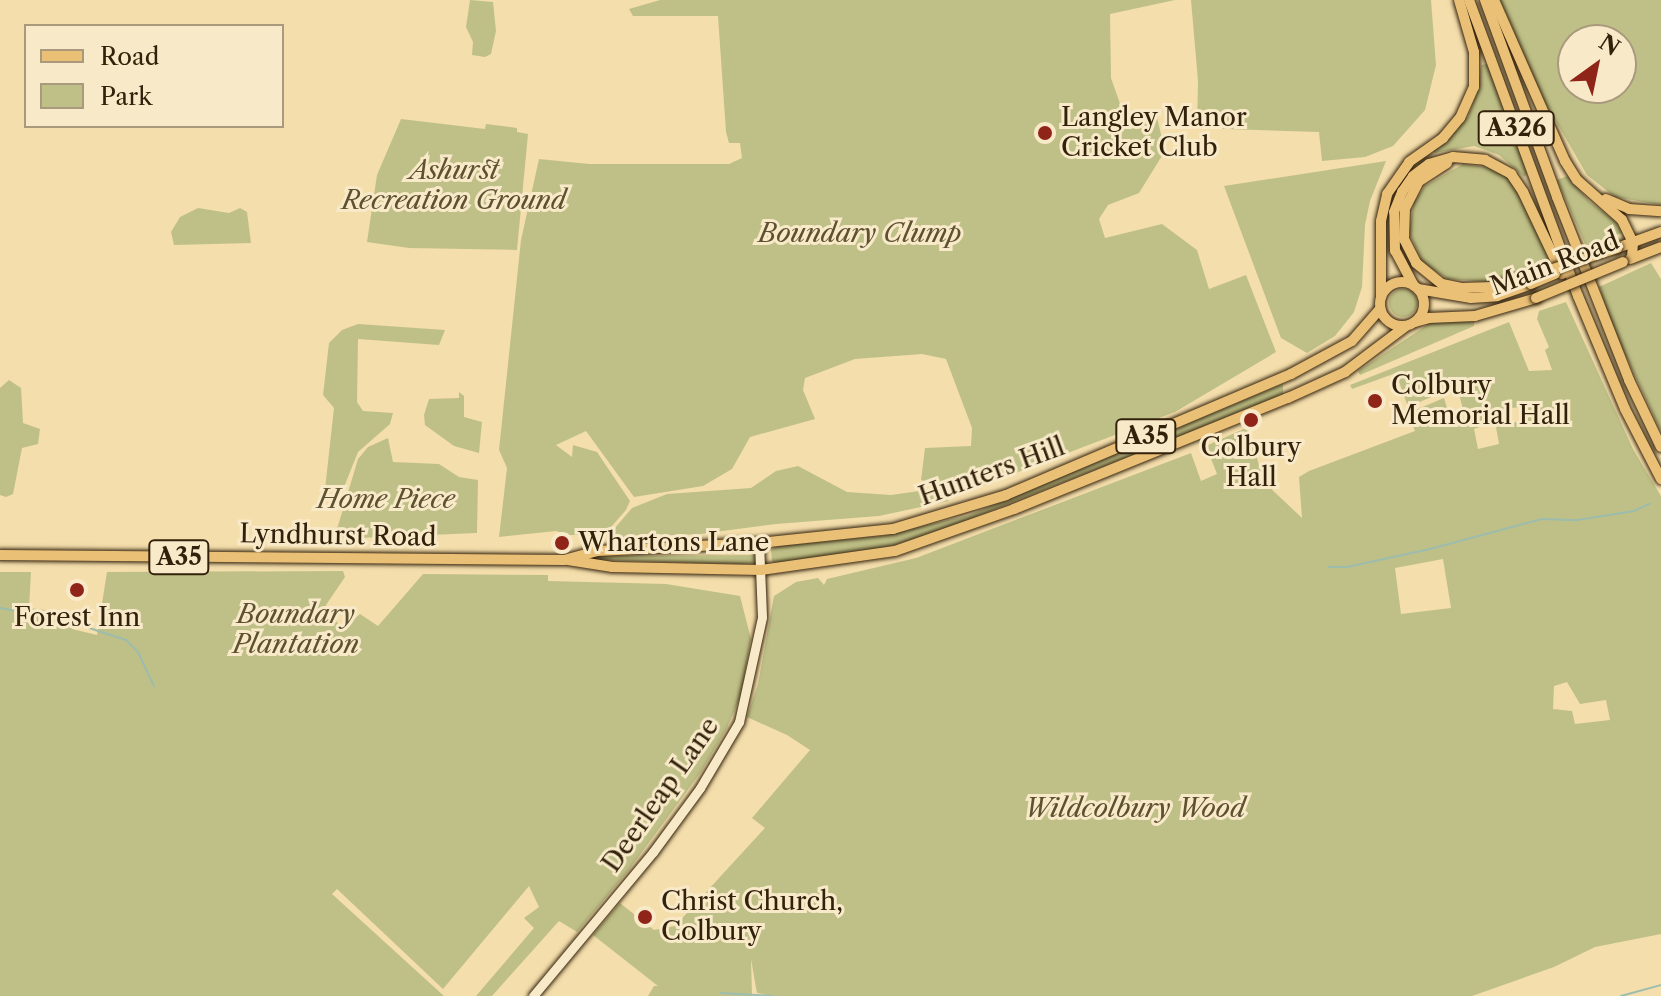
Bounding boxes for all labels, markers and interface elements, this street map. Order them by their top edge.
legend [24,24,284,128]
north arrow [1557,24,1637,104]
text: N [1594,29,1625,62]
text: Road [100,42,159,71]
text: Park [100,82,152,111]
place label: Langley Manor Cricket Club [1061,102,1248,164]
road number: A326 [1476,108,1556,148]
marker: Langley Manor Cricket Club [1036,124,1054,142]
park label: Ashurst Recreation Ground [342,155,566,216]
park label: Boundary Clump [758,218,962,250]
street label: Main Road [1486,225,1624,303]
place label: Colbury Memorial Hall [1391,370,1570,432]
marker: Colbury Memorial Hall [1366,392,1384,410]
marker: Colbury Hall [1242,411,1260,429]
road number: A35 [1114,416,1178,456]
street label: Hunters Hill [915,431,1069,513]
place label: Colbury Hall [1201,432,1301,494]
park label: Home Piece [317,484,455,516]
street label: Lyndhurst Road [239,519,437,553]
place label: Whartons Lane [578,527,769,559]
marker: Whartons Lane [553,534,571,552]
road number: A35 [147,537,211,577]
marker: Forest Inn [68,581,86,599]
park label: Boundary Plantation [233,599,359,660]
place label: Forest Inn [14,602,140,634]
street label: Deerleap Lane [596,712,726,878]
park label: Wildcolbury Wood [1025,793,1245,825]
place label: Christ Church, Colbury [661,886,843,948]
marker: Christ Church, Colbury [636,908,654,926]

